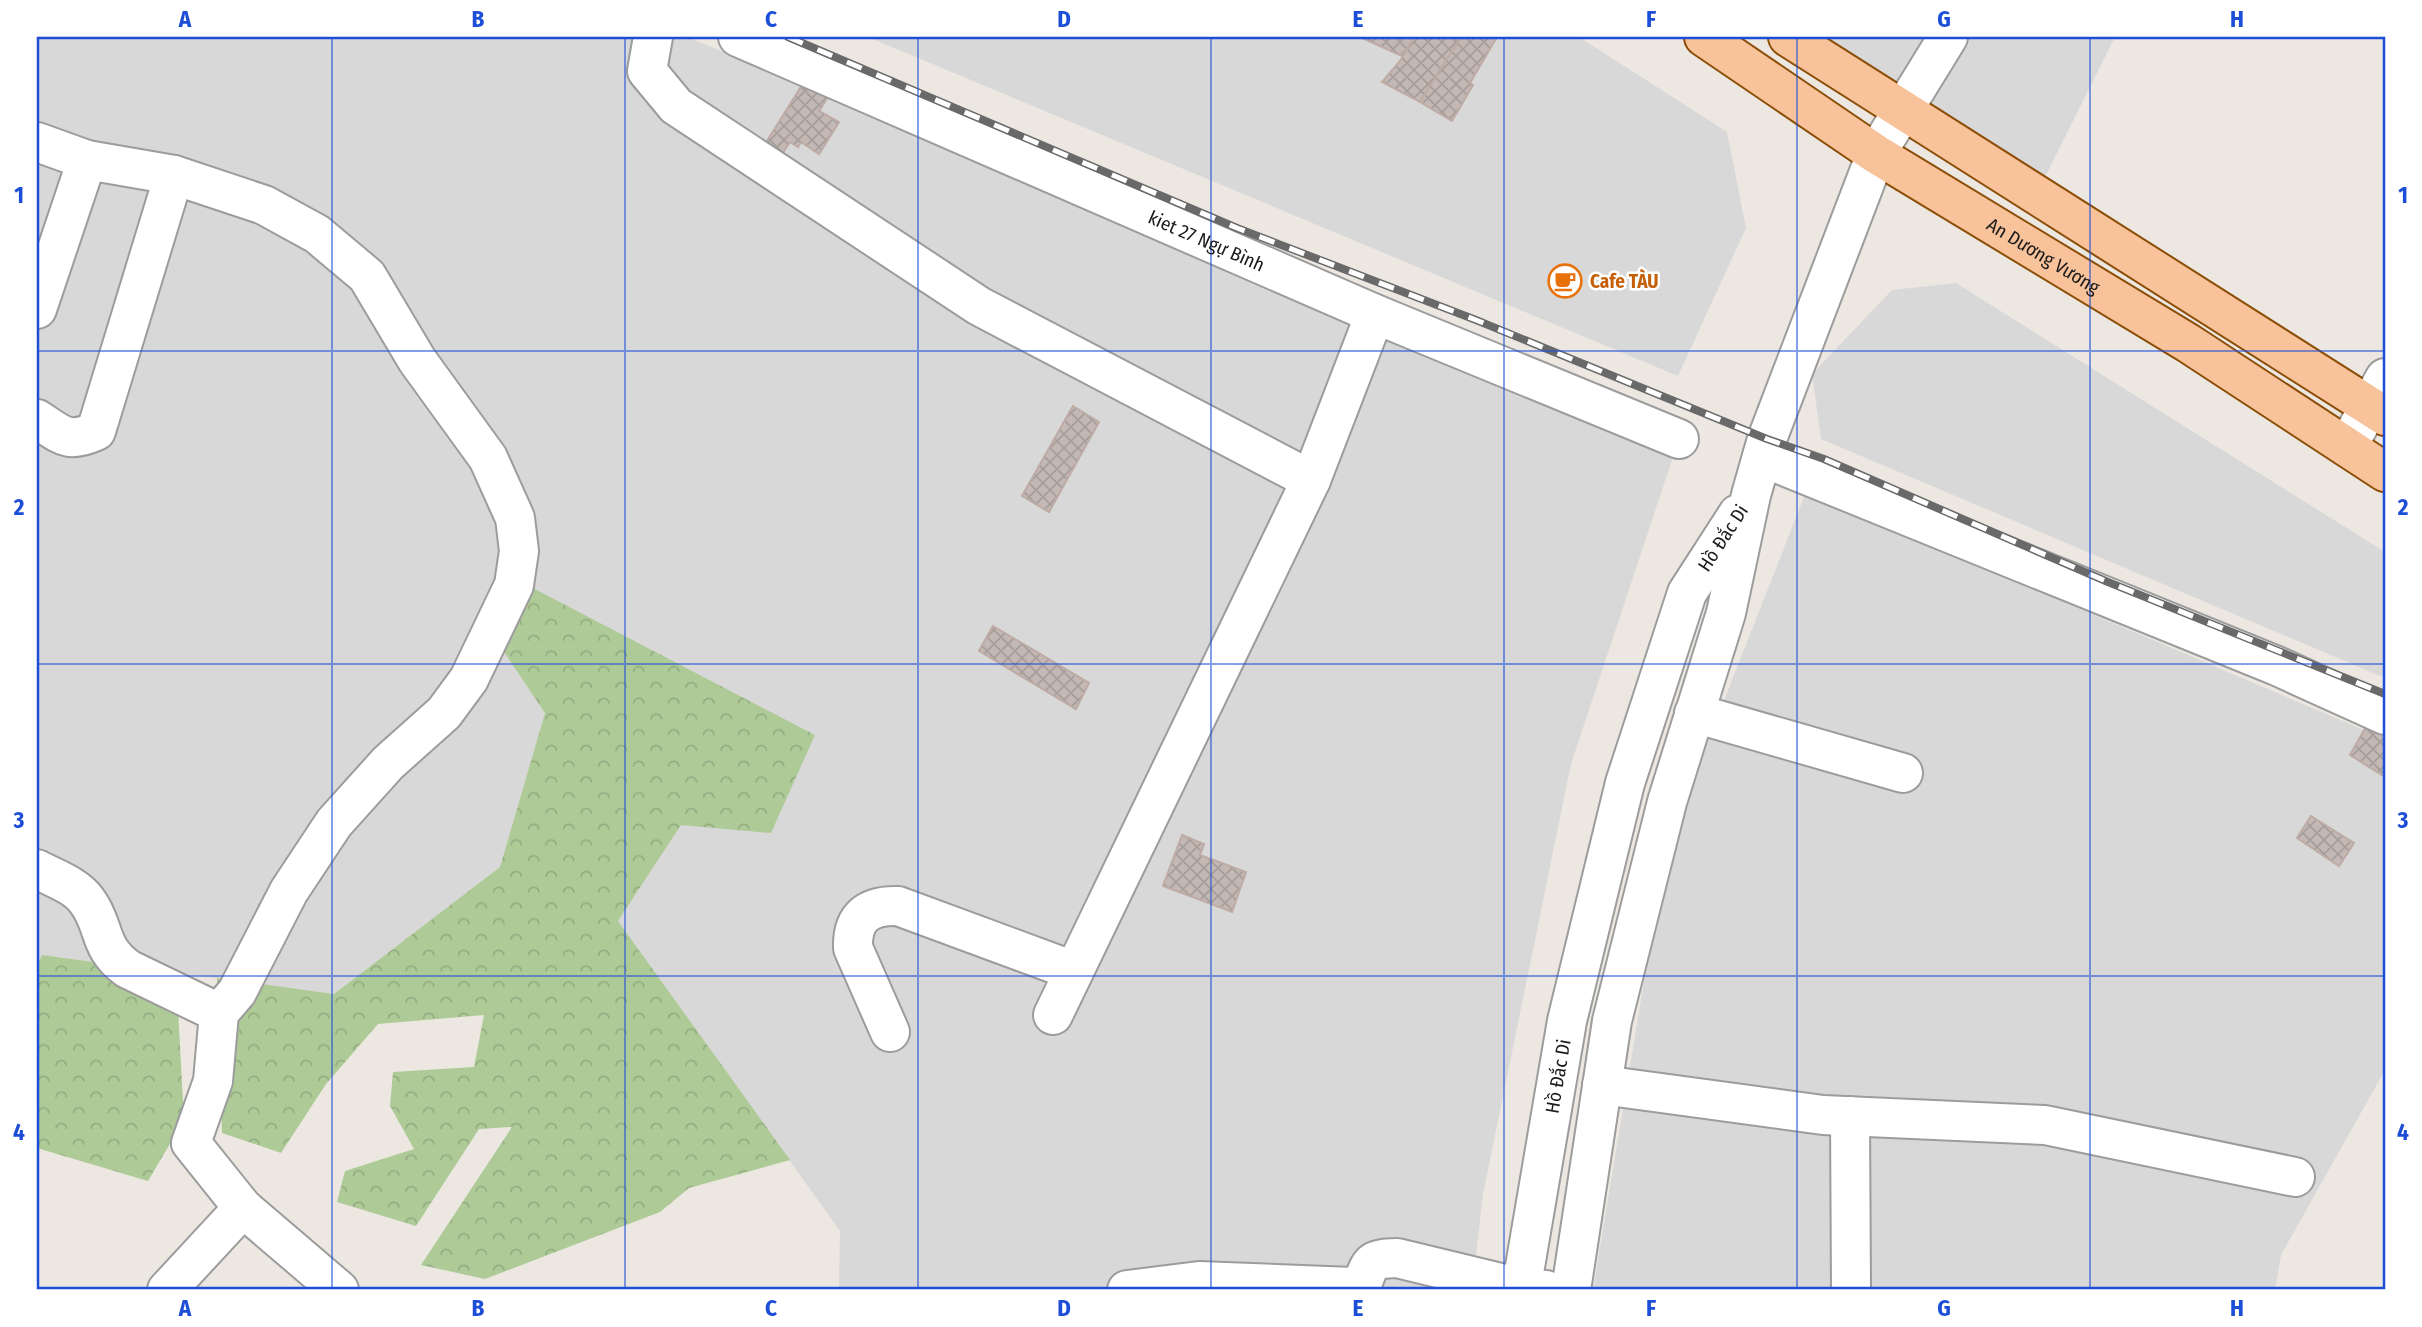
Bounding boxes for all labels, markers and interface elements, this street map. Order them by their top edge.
text: A [178,5,192,33]
text: B [472,5,485,33]
text: C [765,5,777,33]
text: D [1057,5,1071,33]
text: E [1353,5,1364,33]
text: F [1646,5,1656,33]
text: G [1937,5,1951,33]
text: H [2230,5,2244,33]
text: 1 [14,181,24,209]
text: 1 [2398,181,2408,209]
street label: kiet 27 Ngự Bình [1145,205,1268,276]
street label: An Dương Vương [1983,213,2104,299]
cafe icon: Cafe TÀU [1546,262,1584,300]
place label: Cafe TÀU [1590,268,1659,293]
text: 2 [13,493,25,521]
text: 2 [2397,493,2409,521]
street label: Hồ Đắc Di [1693,500,1753,576]
text: 3 [13,806,25,834]
text: 3 [2397,806,2409,834]
street label: Hồ Đắc Di [1540,1037,1575,1115]
text: 4 [13,1118,25,1146]
text: 4 [2397,1118,2409,1146]
text: A [178,1294,192,1322]
text: B [472,1294,485,1322]
text: C [765,1294,777,1322]
text: D [1057,1294,1071,1322]
text: E [1353,1294,1364,1322]
text: F [1646,1294,1656,1322]
text: G [1937,1294,1951,1322]
text: H [2230,1294,2244,1322]

